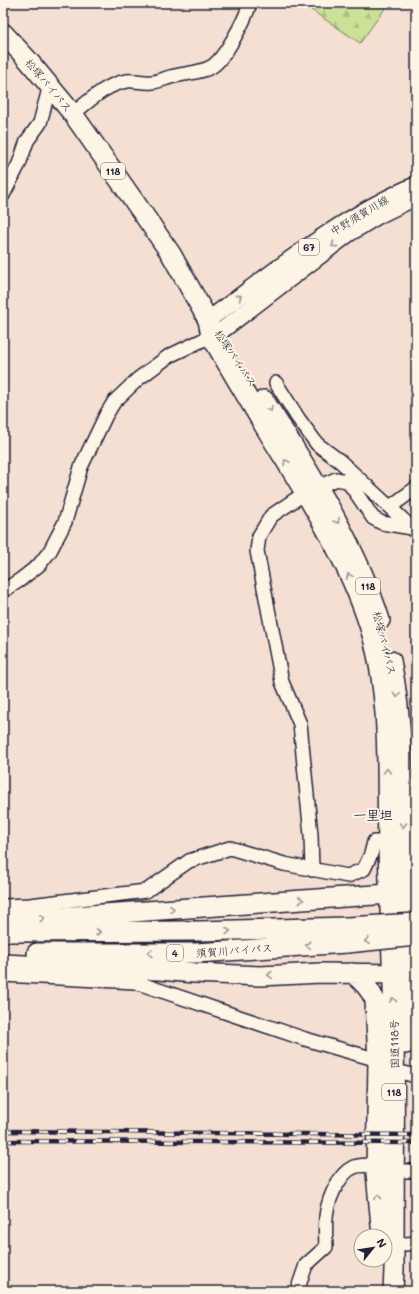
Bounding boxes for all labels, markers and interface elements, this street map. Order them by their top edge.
street label: 松塚バイパス [22,55,76,115]
road number: 118 [101,163,125,179]
street label: 中野須賀川線 [327,192,391,238]
road number: 67 [299,239,319,255]
one-way arrow [332,240,339,247]
one-way arrow [235,295,242,302]
street label: 松塚バイパス [211,327,261,389]
one-way arrow [265,405,272,412]
one-way arrow [284,459,291,466]
one-way arrow [332,517,339,524]
one-way arrow [346,573,354,581]
road number: 118 [356,578,380,594]
street label: 松塚バイパス [370,609,400,677]
one-way arrow [392,692,401,698]
one-way arrow [383,768,391,774]
district label: 一里坦 [353,806,393,823]
one-way arrow [399,822,408,828]
one-way arrow [298,895,304,904]
one-way arrow [169,904,175,913]
one-way arrow [39,914,45,923]
one-way arrow [225,926,231,935]
one-way arrow [95,928,101,936]
one-way arrow [364,936,371,945]
street label: 須賀川バイパス [195,940,273,960]
one-way arrow [305,941,311,950]
road number: 4 [167,945,183,961]
one-way arrow [147,949,153,957]
one-way arrow [267,971,273,980]
one-way arrow [388,997,397,1003]
street label: 国道118号 [386,1019,402,1069]
road number: 118 [382,1084,406,1100]
one-way arrow [374,1194,383,1200]
north arrow [353,1228,393,1268]
text: N [374,1235,391,1250]

